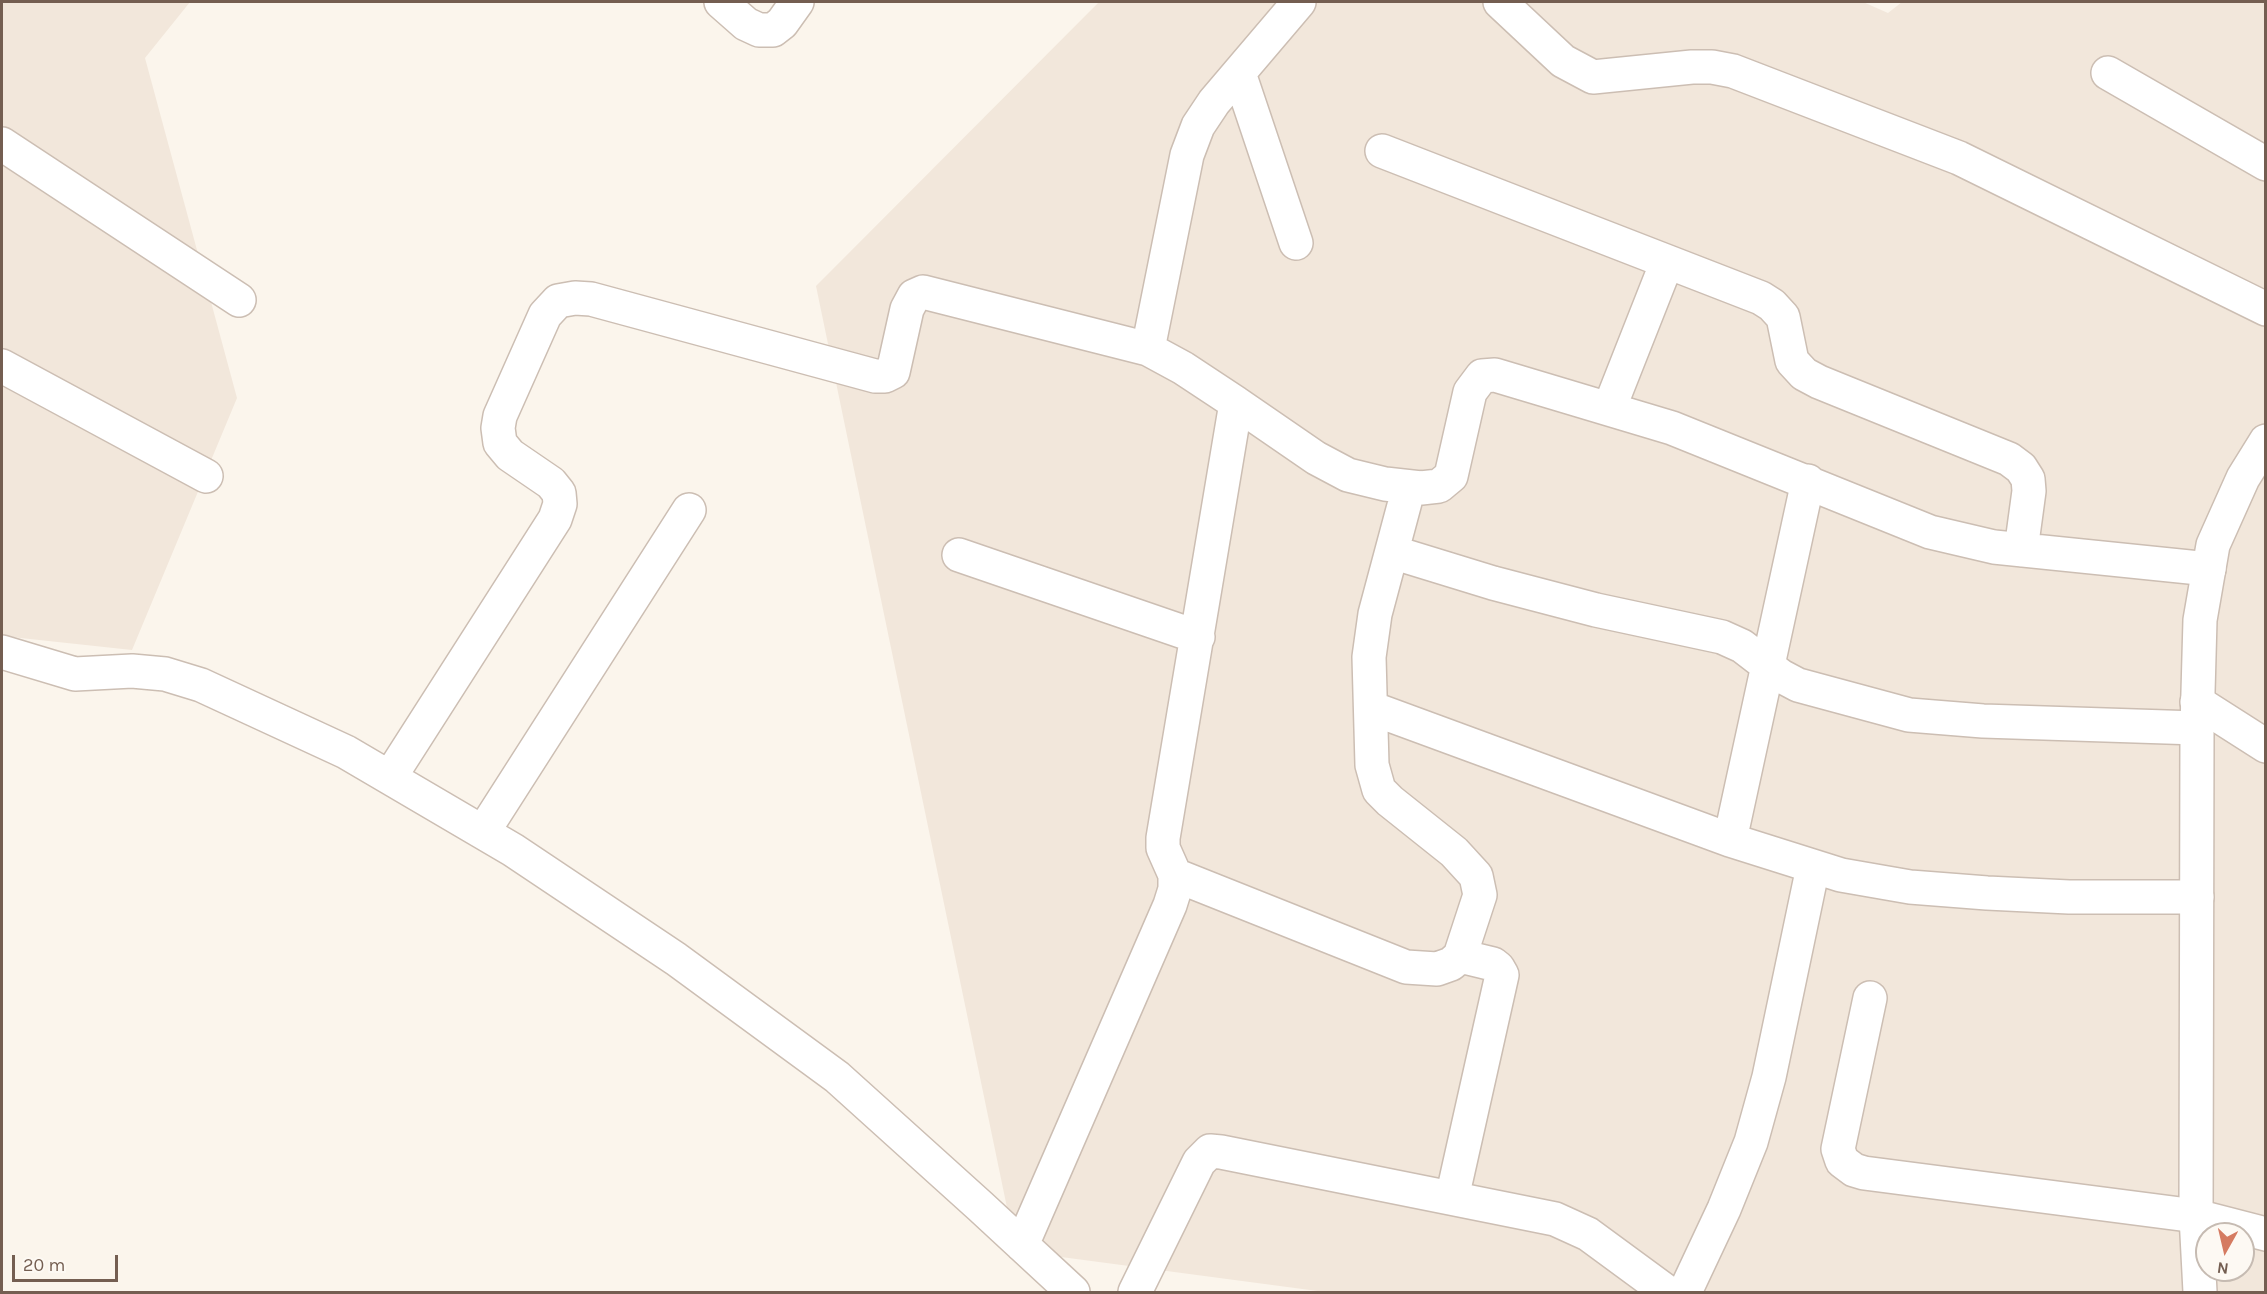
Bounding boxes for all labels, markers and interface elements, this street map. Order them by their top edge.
north arrow [2195,1222,2255,1282]
scale bar [15,1243,122,1281]
text: 20 m [23,1254,65,1276]
text: N [2216,1258,2230,1279]

